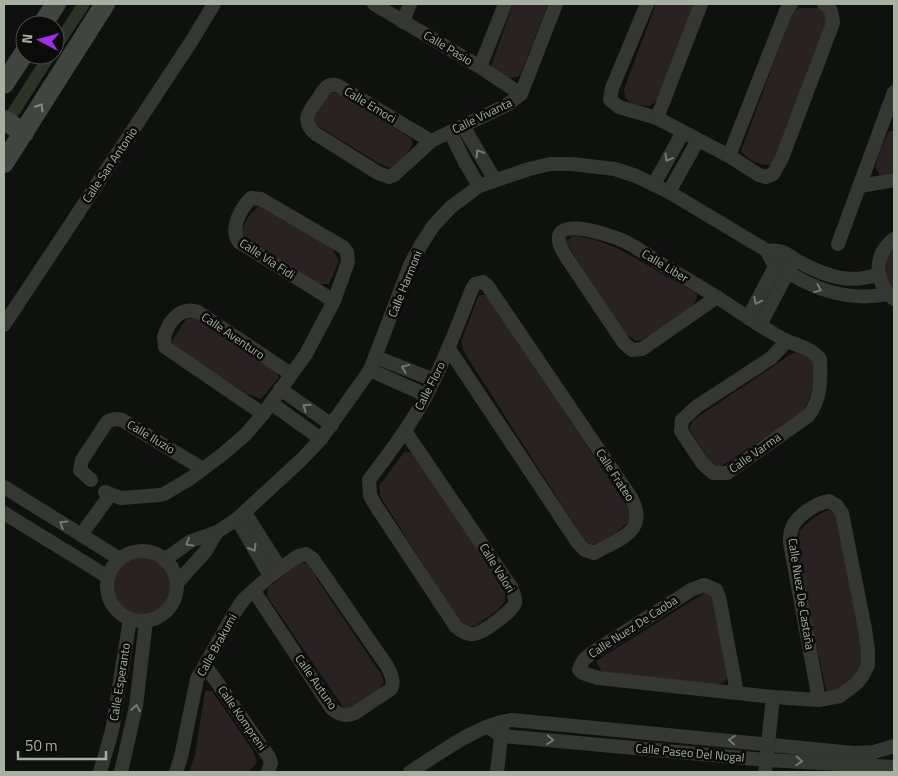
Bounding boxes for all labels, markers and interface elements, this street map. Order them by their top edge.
north arrow [15,15,65,65]
street label: Calle Pasio [420,25,476,70]
text: N [16,33,38,45]
street label: Calle Emoci [341,82,400,128]
street label: Calle Vivanta [449,93,515,138]
one-way arrow [33,104,43,113]
street label: Calle San Antonio [77,123,142,206]
one-way arrow [475,149,485,158]
one-way arrow [664,152,674,161]
street label: Calle Vía Fidi [236,233,299,284]
street label: Calle Liber [638,244,692,287]
street label: Calle Harmoni [383,248,427,320]
one-way arrow [813,282,822,293]
one-way arrow [753,295,763,304]
street label: Calle Aventuro [198,307,269,364]
street label: Calle Floro [409,358,450,414]
one-way arrow [401,364,410,375]
one-way arrow [302,404,312,413]
street label: Calle Iluzio [124,415,179,458]
street label: Calle Varma [725,428,785,477]
street label: Calle Frateo [591,445,640,505]
one-way arrow [60,521,69,531]
one-way arrow [186,536,195,546]
street label: Calle Nuez De Castaña [783,537,820,651]
street label: Calle Valori [475,539,520,596]
one-way arrow [247,543,257,552]
street label: Calle Nuez De Caoba [584,591,681,663]
street label: Calle Brakumi [191,610,242,680]
street label: Calle Esperanto [104,642,135,722]
street label: Calle Autuno [290,650,342,713]
street label: Calle Kompreni [213,681,272,754]
one-way arrow [130,703,140,712]
scale bar [18,728,105,760]
text: 50 m [25,734,58,757]
one-way arrow [547,734,555,745]
one-way arrow [727,735,735,746]
street label: Calle Paseo Del Nogal [635,738,745,767]
one-way arrow [796,756,804,767]

